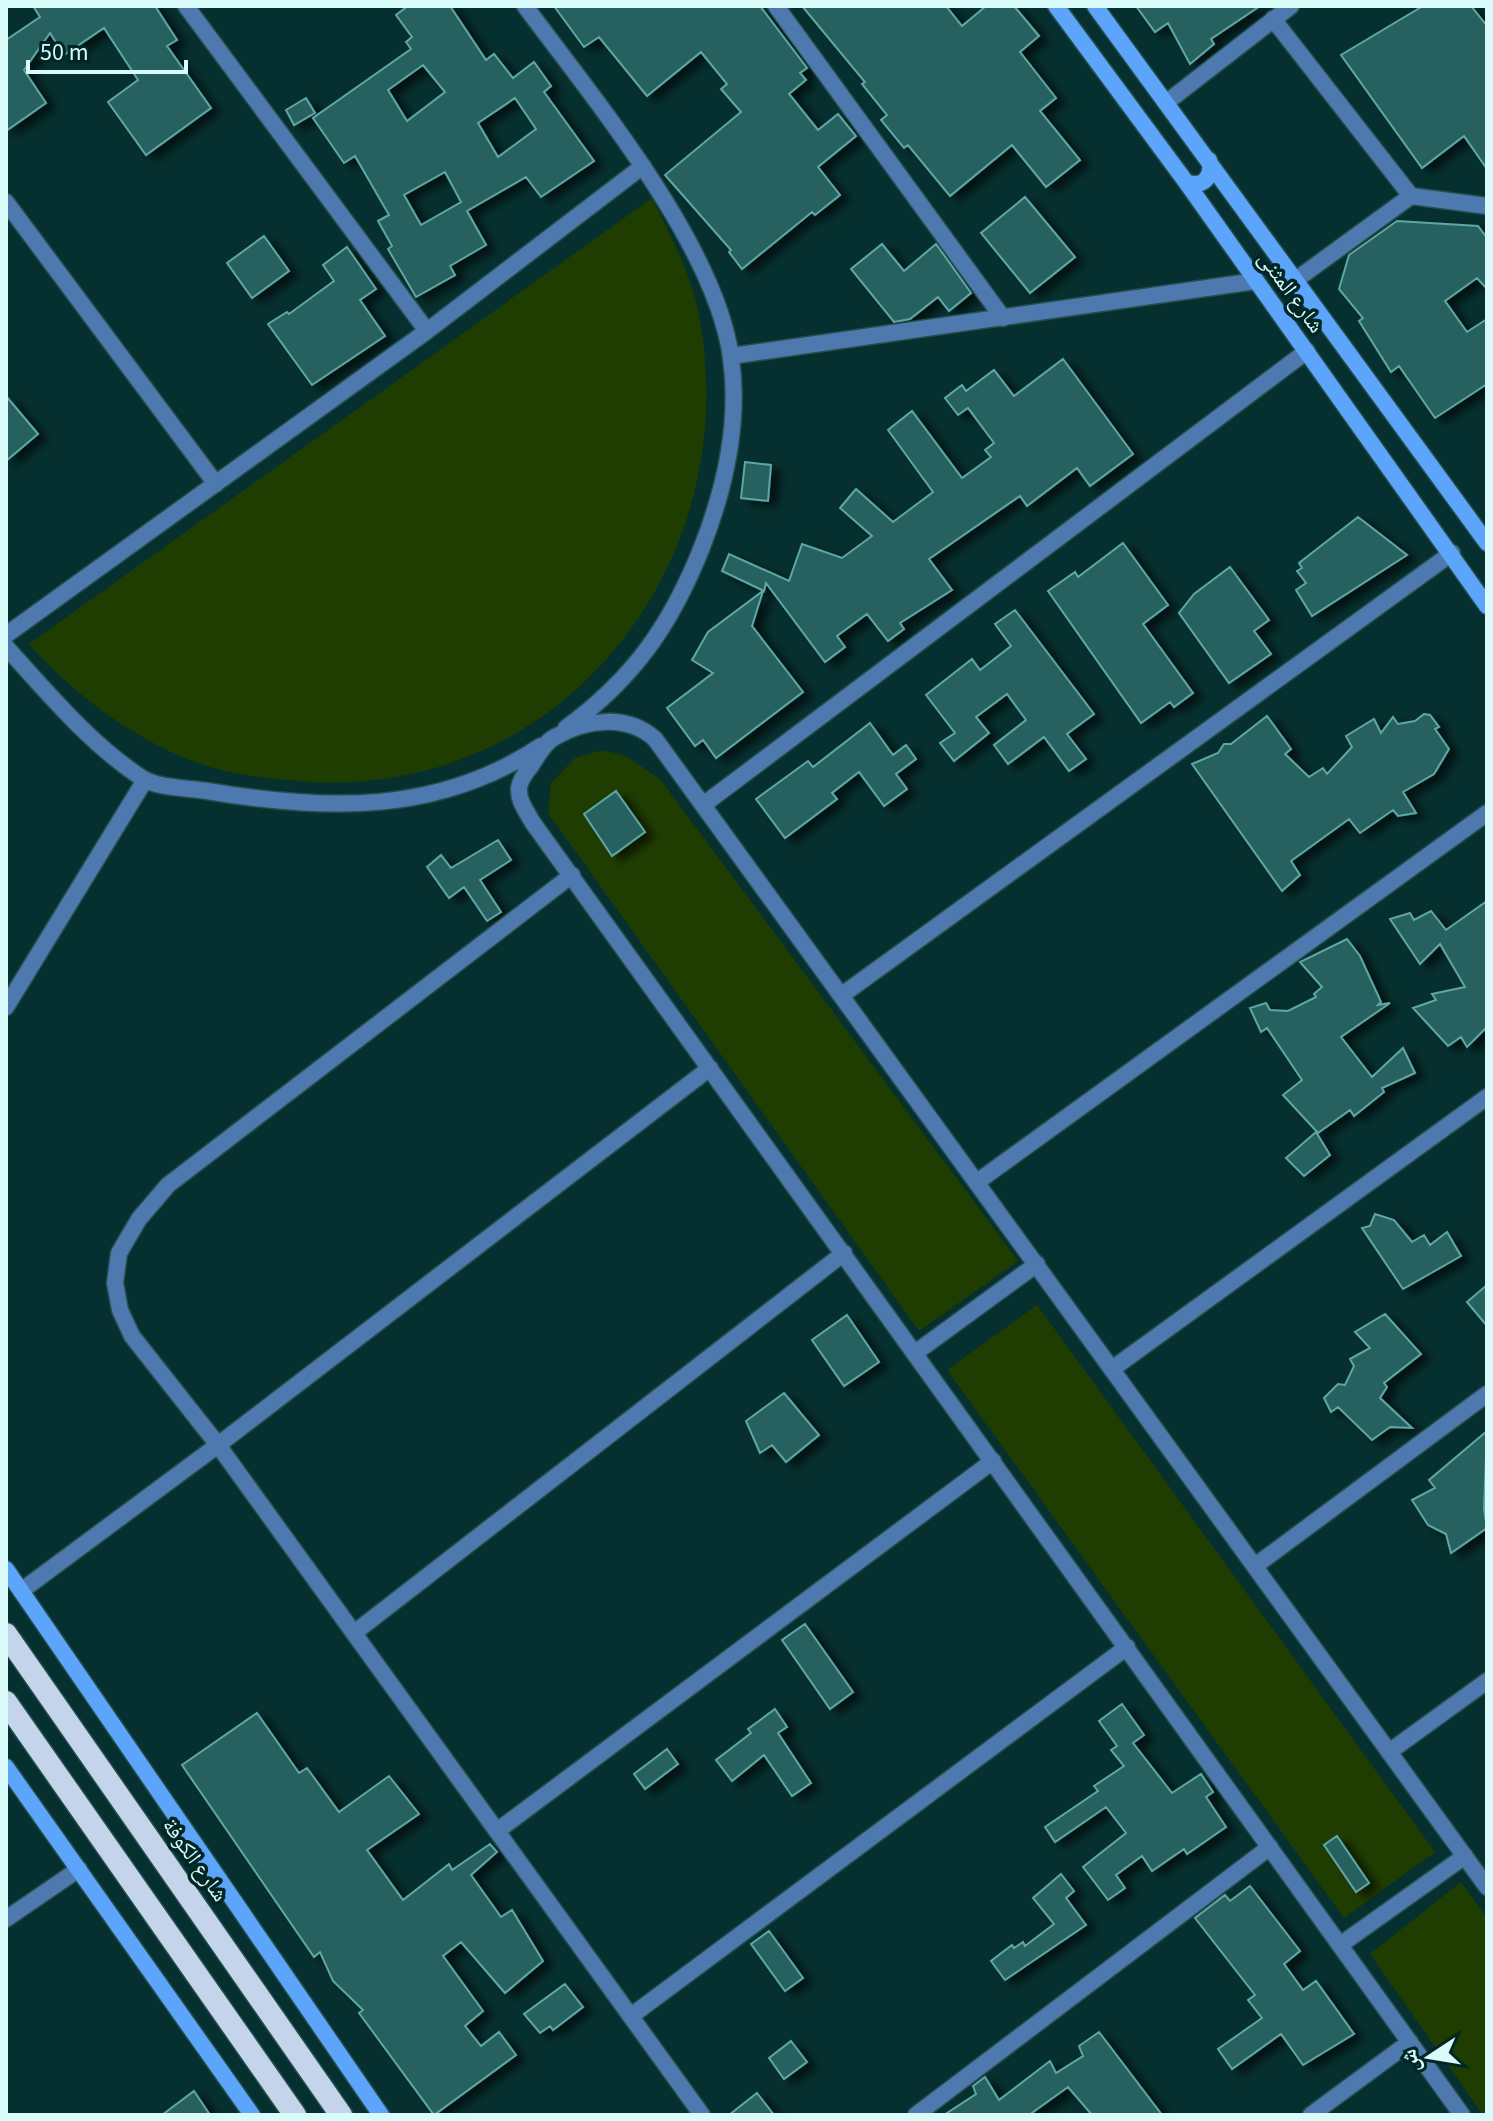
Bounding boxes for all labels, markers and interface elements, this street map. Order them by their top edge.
scale bar [28,24,186,74]
text: 50 m [40,35,89,70]
street label: شارع المثنى [1250,244,1332,340]
street label: شارع الكوفة [154,1812,236,1908]
north arrow [1389,2017,1469,2097]
text: ش [1392,2046,1428,2076]

